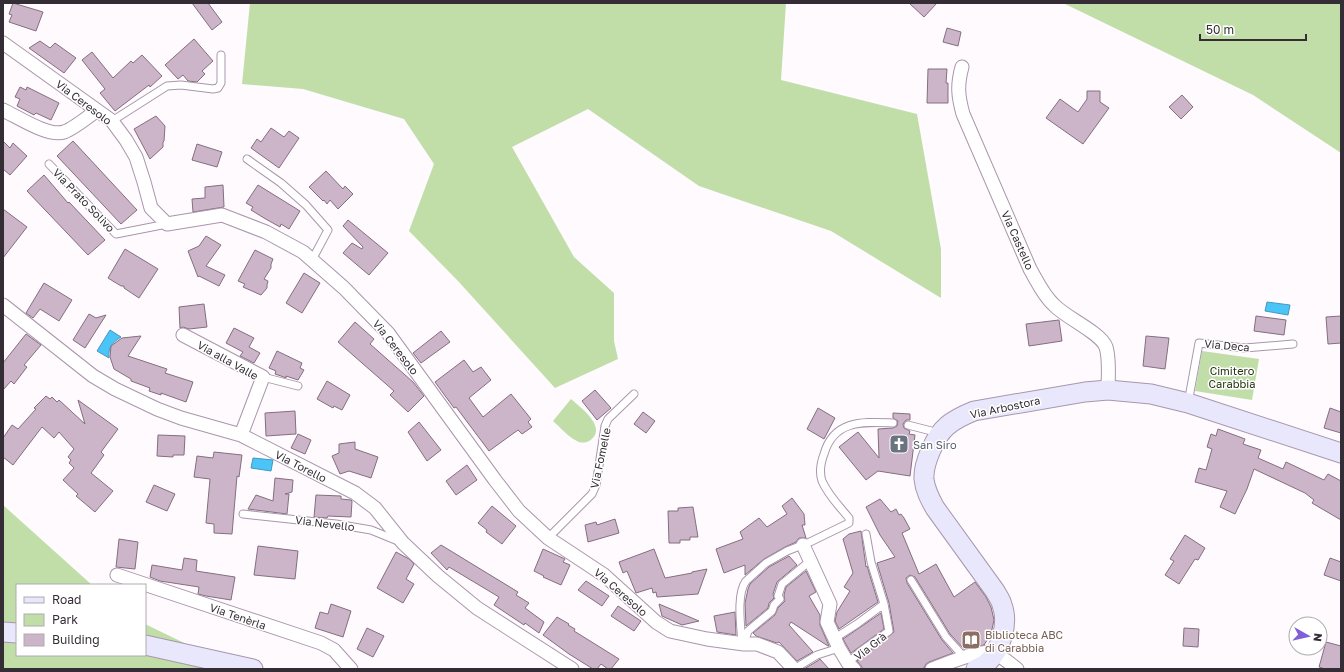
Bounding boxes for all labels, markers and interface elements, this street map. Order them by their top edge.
scale bar [1200,16,1306,42]
text: 50 m [1206,22,1234,37]
street label: Via Ceresolo [54,77,115,127]
street label: Via Prato Solivo [50,166,118,235]
street label: Via Castello [999,209,1037,272]
street label: Via Ceresolo [371,317,422,377]
street label: Via Deca [1204,337,1250,353]
street label: Via alla Valle [195,338,261,382]
park label: Cimitero Carabbia [1209,364,1255,390]
street label: Via Arbostora [969,393,1041,421]
street label: Via Fomelle [587,426,613,490]
church icon: San Siro [888,433,910,455]
place label: San Siro [913,438,957,451]
street label: Via Torello [273,448,329,485]
street label: Via Nevello [295,513,356,533]
street label: Via Ceresolo [592,565,651,619]
legend [16,584,146,656]
text: Road [52,592,81,607]
street label: Via Tenèrla [208,600,268,632]
text: Park [52,612,78,627]
north arrow [1288,616,1328,656]
place label: Biblioteca ABC di Carabbia [985,628,1063,654]
street label: Via Grà [851,629,889,663]
library icon: Biblioteca ABC di Carabbia [960,629,982,651]
text: Building [52,632,100,647]
text: N [1311,632,1325,643]

